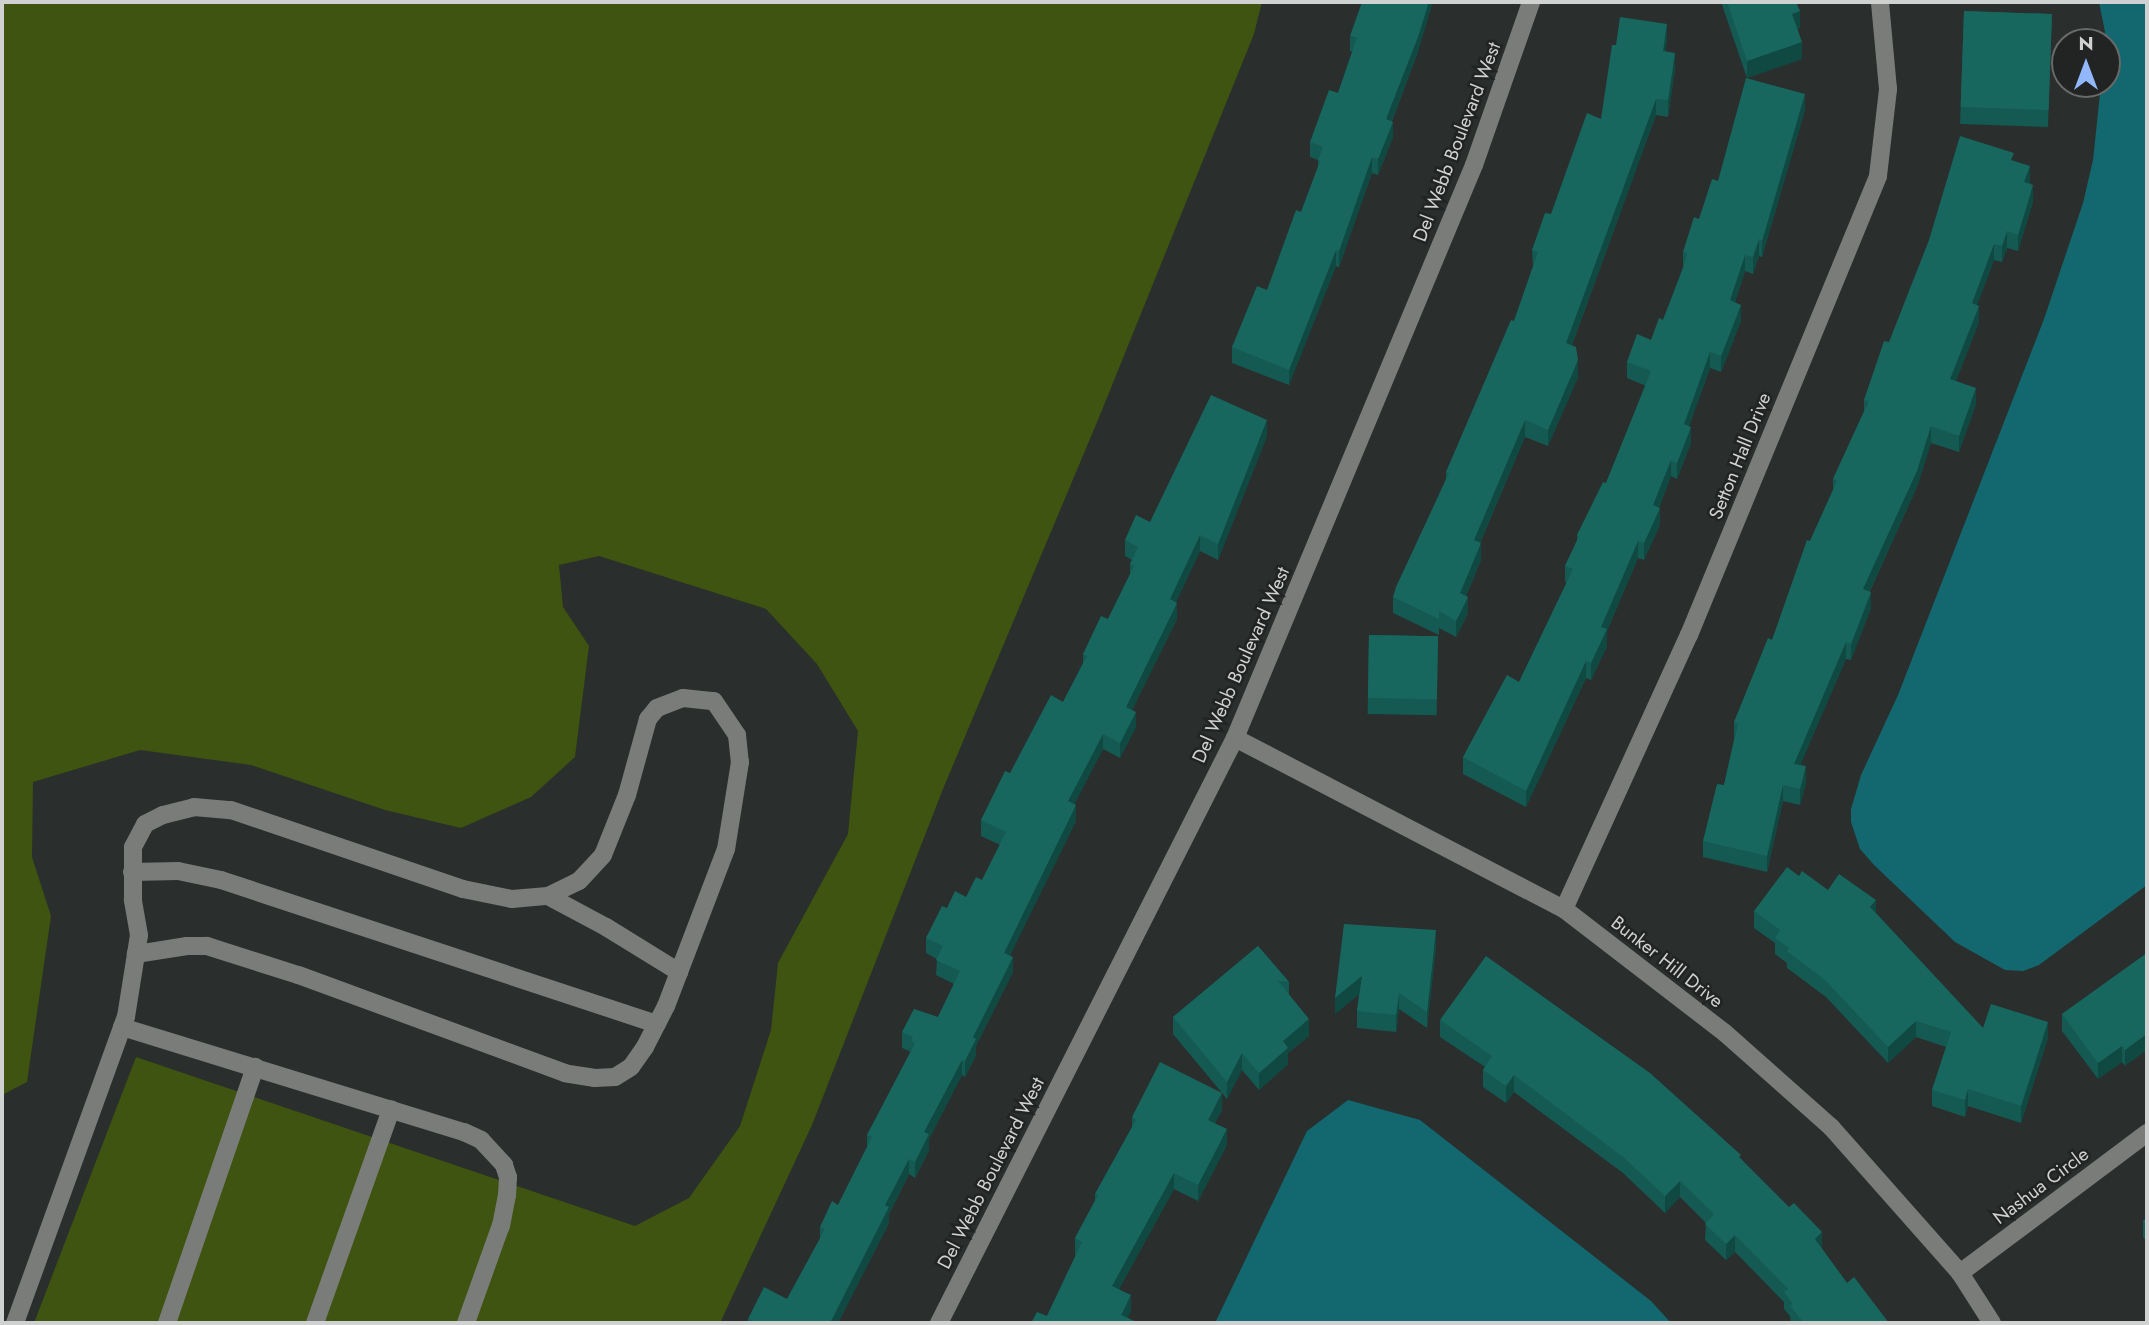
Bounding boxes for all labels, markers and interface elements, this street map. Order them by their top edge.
north arrow [2051,28,2121,98]
text: N [2078,30,2094,57]
street label: Del Webb Boulevard West [1408,39,1506,245]
street label: Setton Hall Drive [1704,389,1776,523]
street label: Del Webb Boulevard West [1187,564,1295,766]
street label: Bunker Hill Drive [1606,911,1728,1013]
street label: Del Webb Boulevard West [933,1073,1049,1273]
street label: Nashua Circle [1989,1143,2093,1229]

